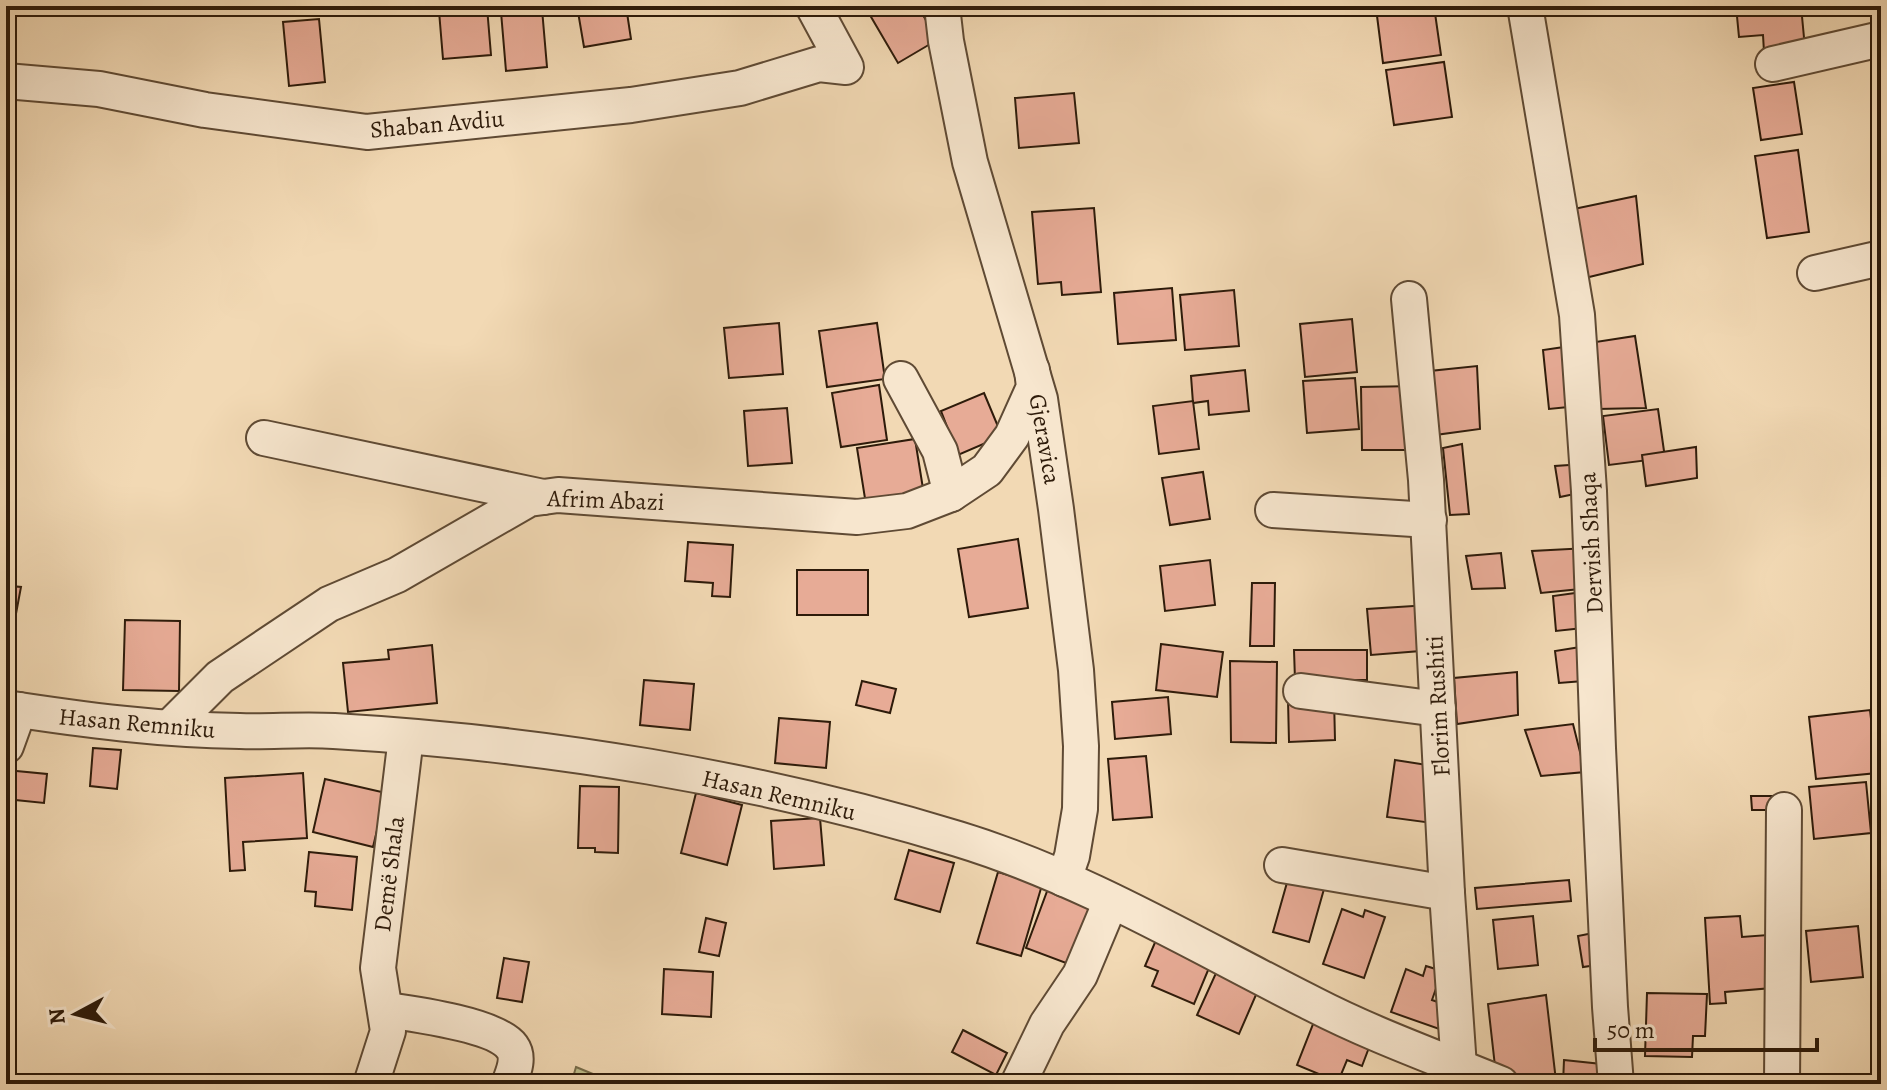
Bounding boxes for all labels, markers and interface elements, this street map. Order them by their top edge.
street label: Shaban Avdiu [369,102,505,146]
street label: Gjeravica [1021,391,1069,487]
street label: Dervish Shaqa [1571,471,1611,615]
street label: Afrim Abazi [546,482,665,518]
street label: Florim Rushiti [1418,634,1458,778]
street label: Hasan Remniku [57,700,217,746]
street label: Hasan Remniku [699,762,859,828]
street label: Demë Shala [366,813,412,934]
north arrow [36,974,116,1054]
scale bar [1595,1002,1817,1052]
text: N [41,1007,73,1026]
text: 50 m [1607,1014,1655,1046]

